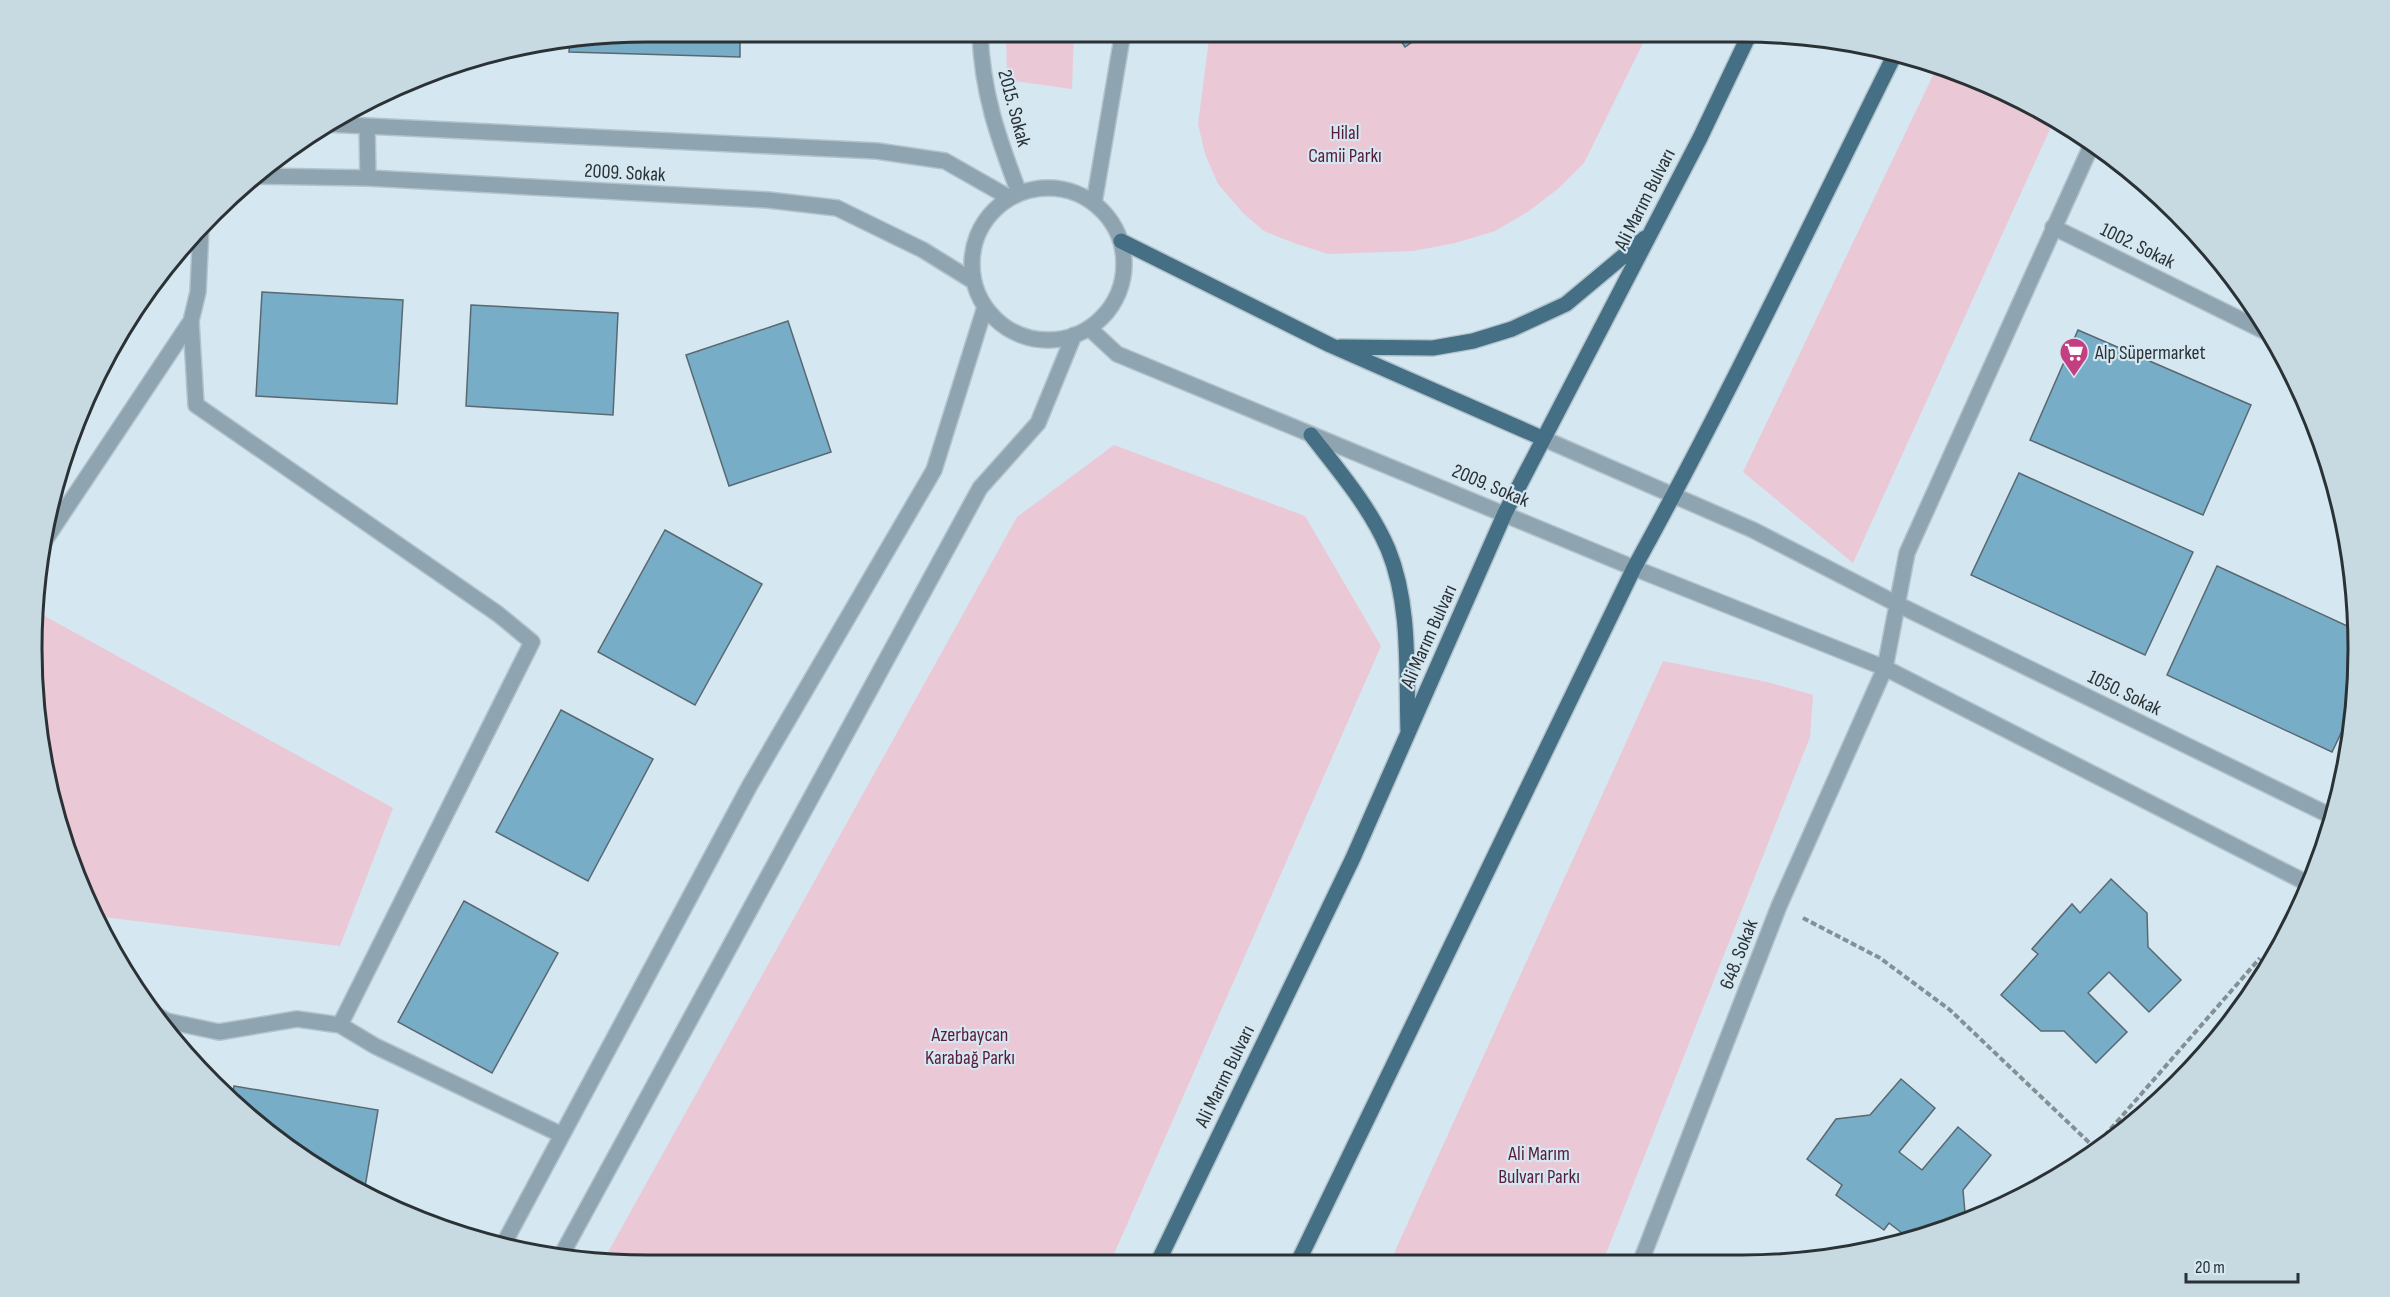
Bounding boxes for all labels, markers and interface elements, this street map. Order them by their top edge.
street label: 2015. Sokak [992,67,1036,150]
park label: Hilal Camii Parkı [1308,121,1382,168]
street label: Ali Marım Bulvarı [1609,145,1681,255]
street label: 2009. Sokak [584,159,667,187]
street label: 1002. Sokak [2096,218,2179,274]
supermarket icon: Alp Süpermarket [2058,336,2090,378]
place label: Alp Süpermarket [2094,341,2206,365]
street label: 2009. Sokak [1449,459,1533,513]
street label: Ali Marım Bulvarı [1395,581,1462,693]
street label: 1050. Sokak [2084,665,2166,721]
street label: 648. Sokak [1715,916,1763,993]
street label: Ali Marım Bulvarı [1189,1022,1260,1132]
park label: Azerbaycan Karabağ Parkı [925,1023,1015,1070]
park label: Ali Marım Bulvarı Parkı [1498,1142,1580,1189]
scale bar [2186,1246,2298,1284]
text: 20 m [2195,1257,2225,1278]

